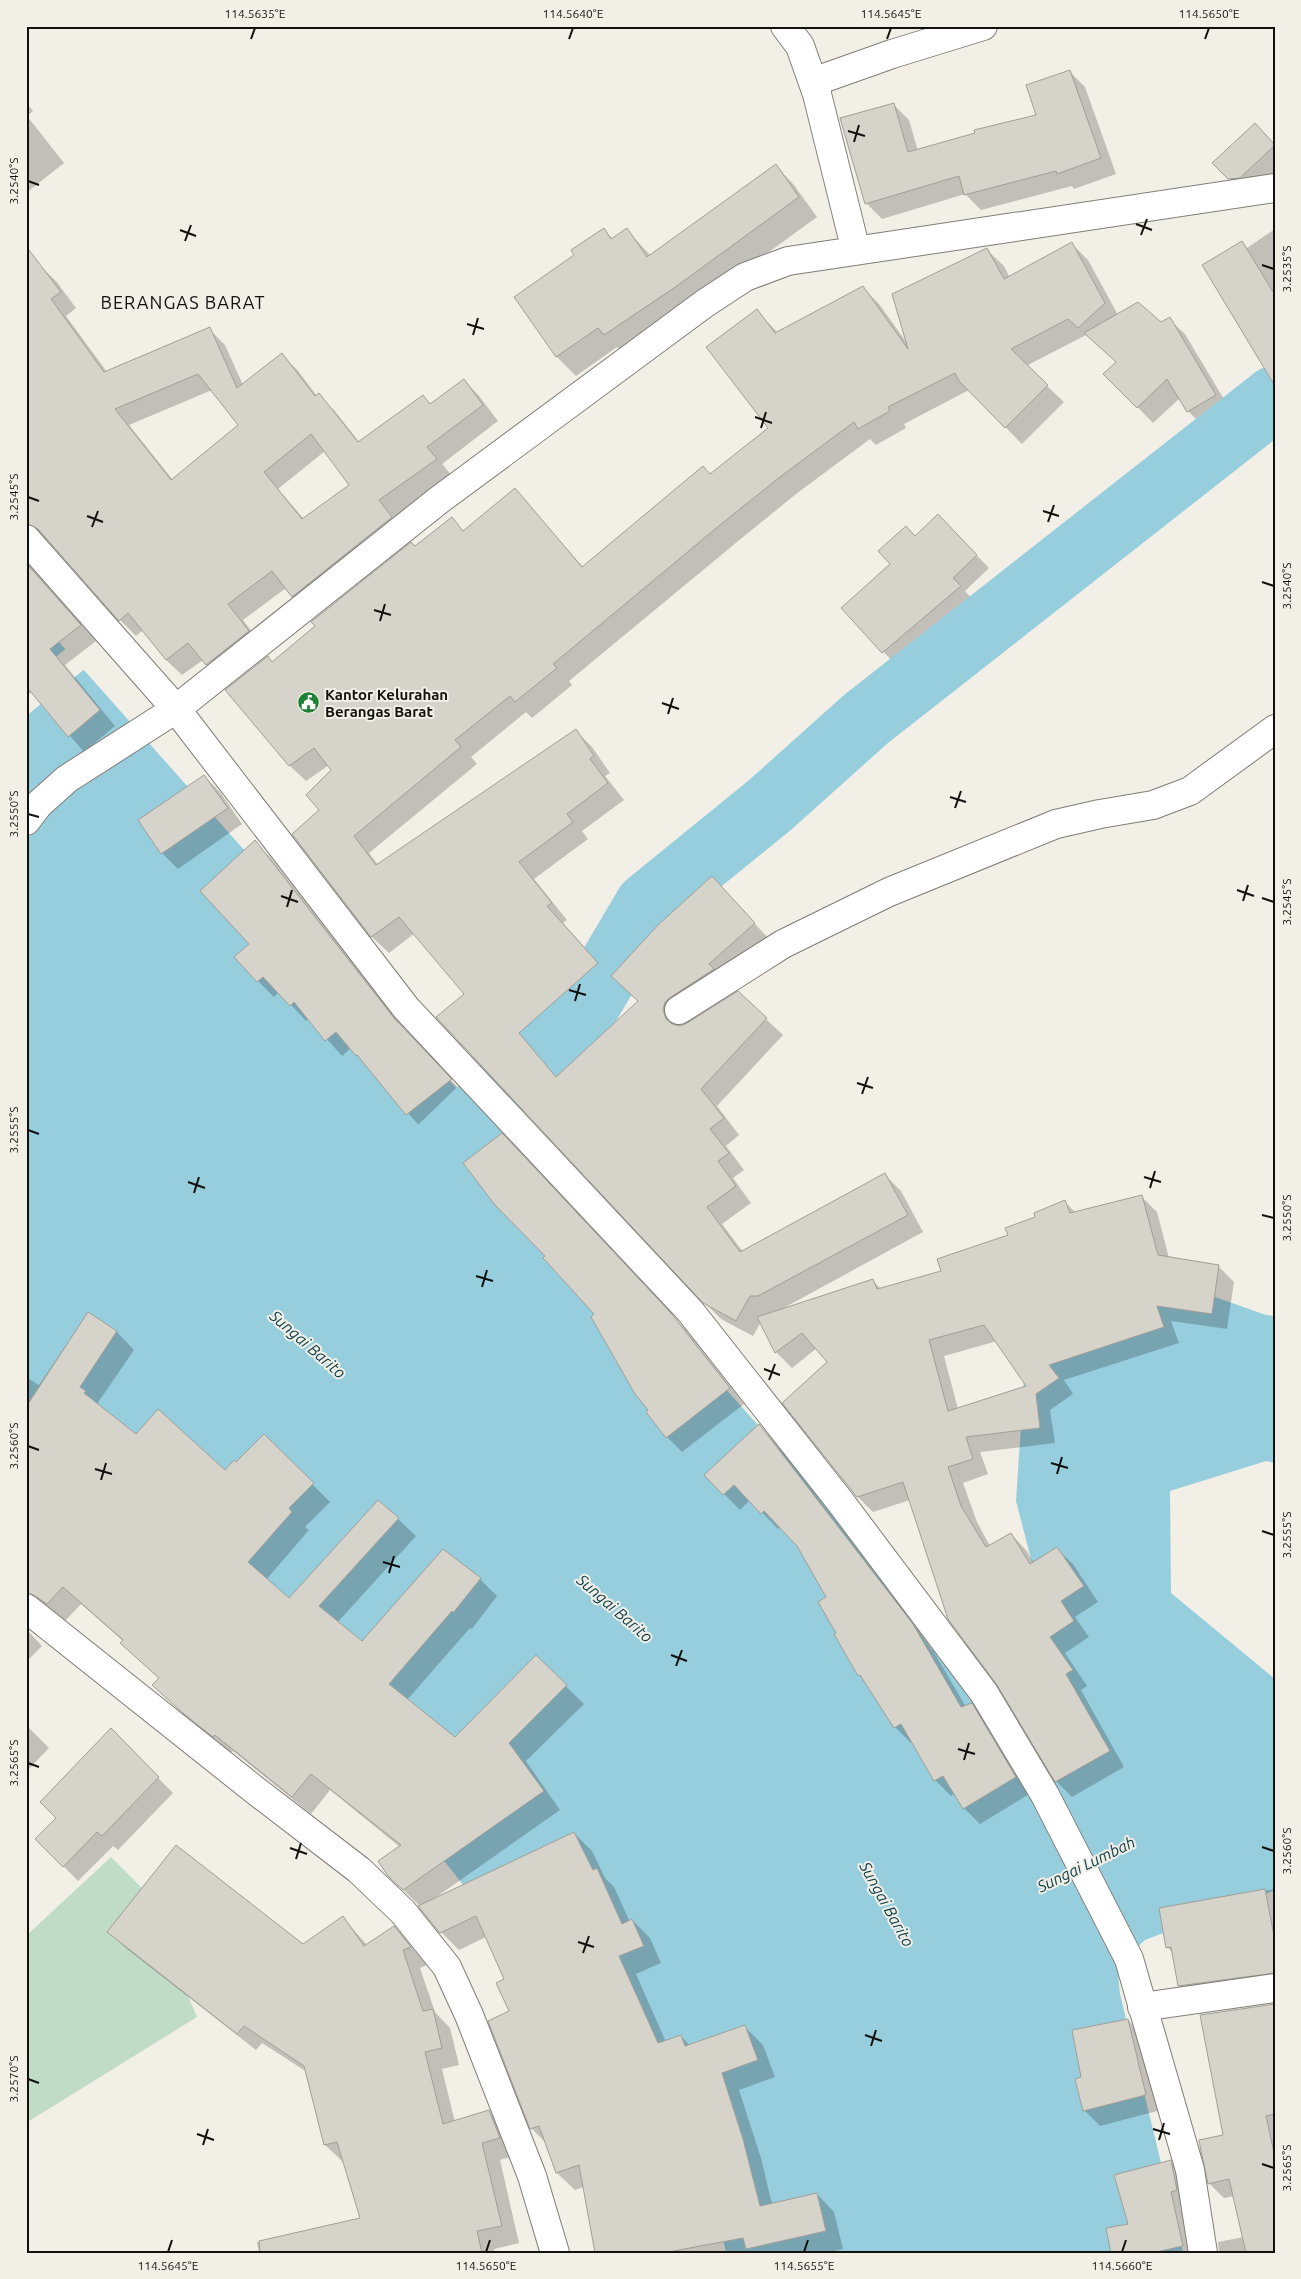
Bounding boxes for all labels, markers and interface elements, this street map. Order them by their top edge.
text: 114.5635°E [225,7,286,20]
text: 114.5640°E [543,7,604,20]
text: 114.5645°E [861,7,922,20]
text: 114.5650°E [1179,7,1240,20]
text: 3.2540°S [7,158,20,204]
text: 3.2535°S [1280,246,1293,292]
district label: BERANGAS BARAT [101,292,265,312]
text: 3.2545°S [7,474,20,520]
text: 3.2540°S [1280,563,1293,609]
place label: Kantor Kelurahan Berangas Barat [325,686,448,720]
public building icon: Kantor Kelurahan Berangas Barat [297,691,321,715]
text: 3.2550°S [7,791,20,837]
text: 3.2545°S [1280,879,1293,925]
text: 3.2555°S [7,1107,20,1153]
text: 3.2550°S [1280,1195,1293,1241]
water label: Sungai Barito [266,1306,350,1382]
text: 3.2560°S [7,1423,20,1469]
text: 3.2555°S [1280,1512,1293,1558]
water label: Sungai Barito [573,1570,657,1646]
text: 3.2565°S [7,1740,20,1786]
text: 3.2560°S [1280,1828,1293,1874]
water label: Sungai Lumbah [1033,1833,1138,1896]
water label: Sungai Barito [856,1858,918,1950]
text: 3.2570°S [7,2056,20,2102]
text: 3.2565°S [1280,2145,1293,2191]
text: 114.5645°E [138,2259,199,2272]
text: 114.5650°E [456,2259,517,2272]
text: 114.5655°E [774,2259,835,2272]
text: 114.5660°E [1092,2259,1153,2272]

